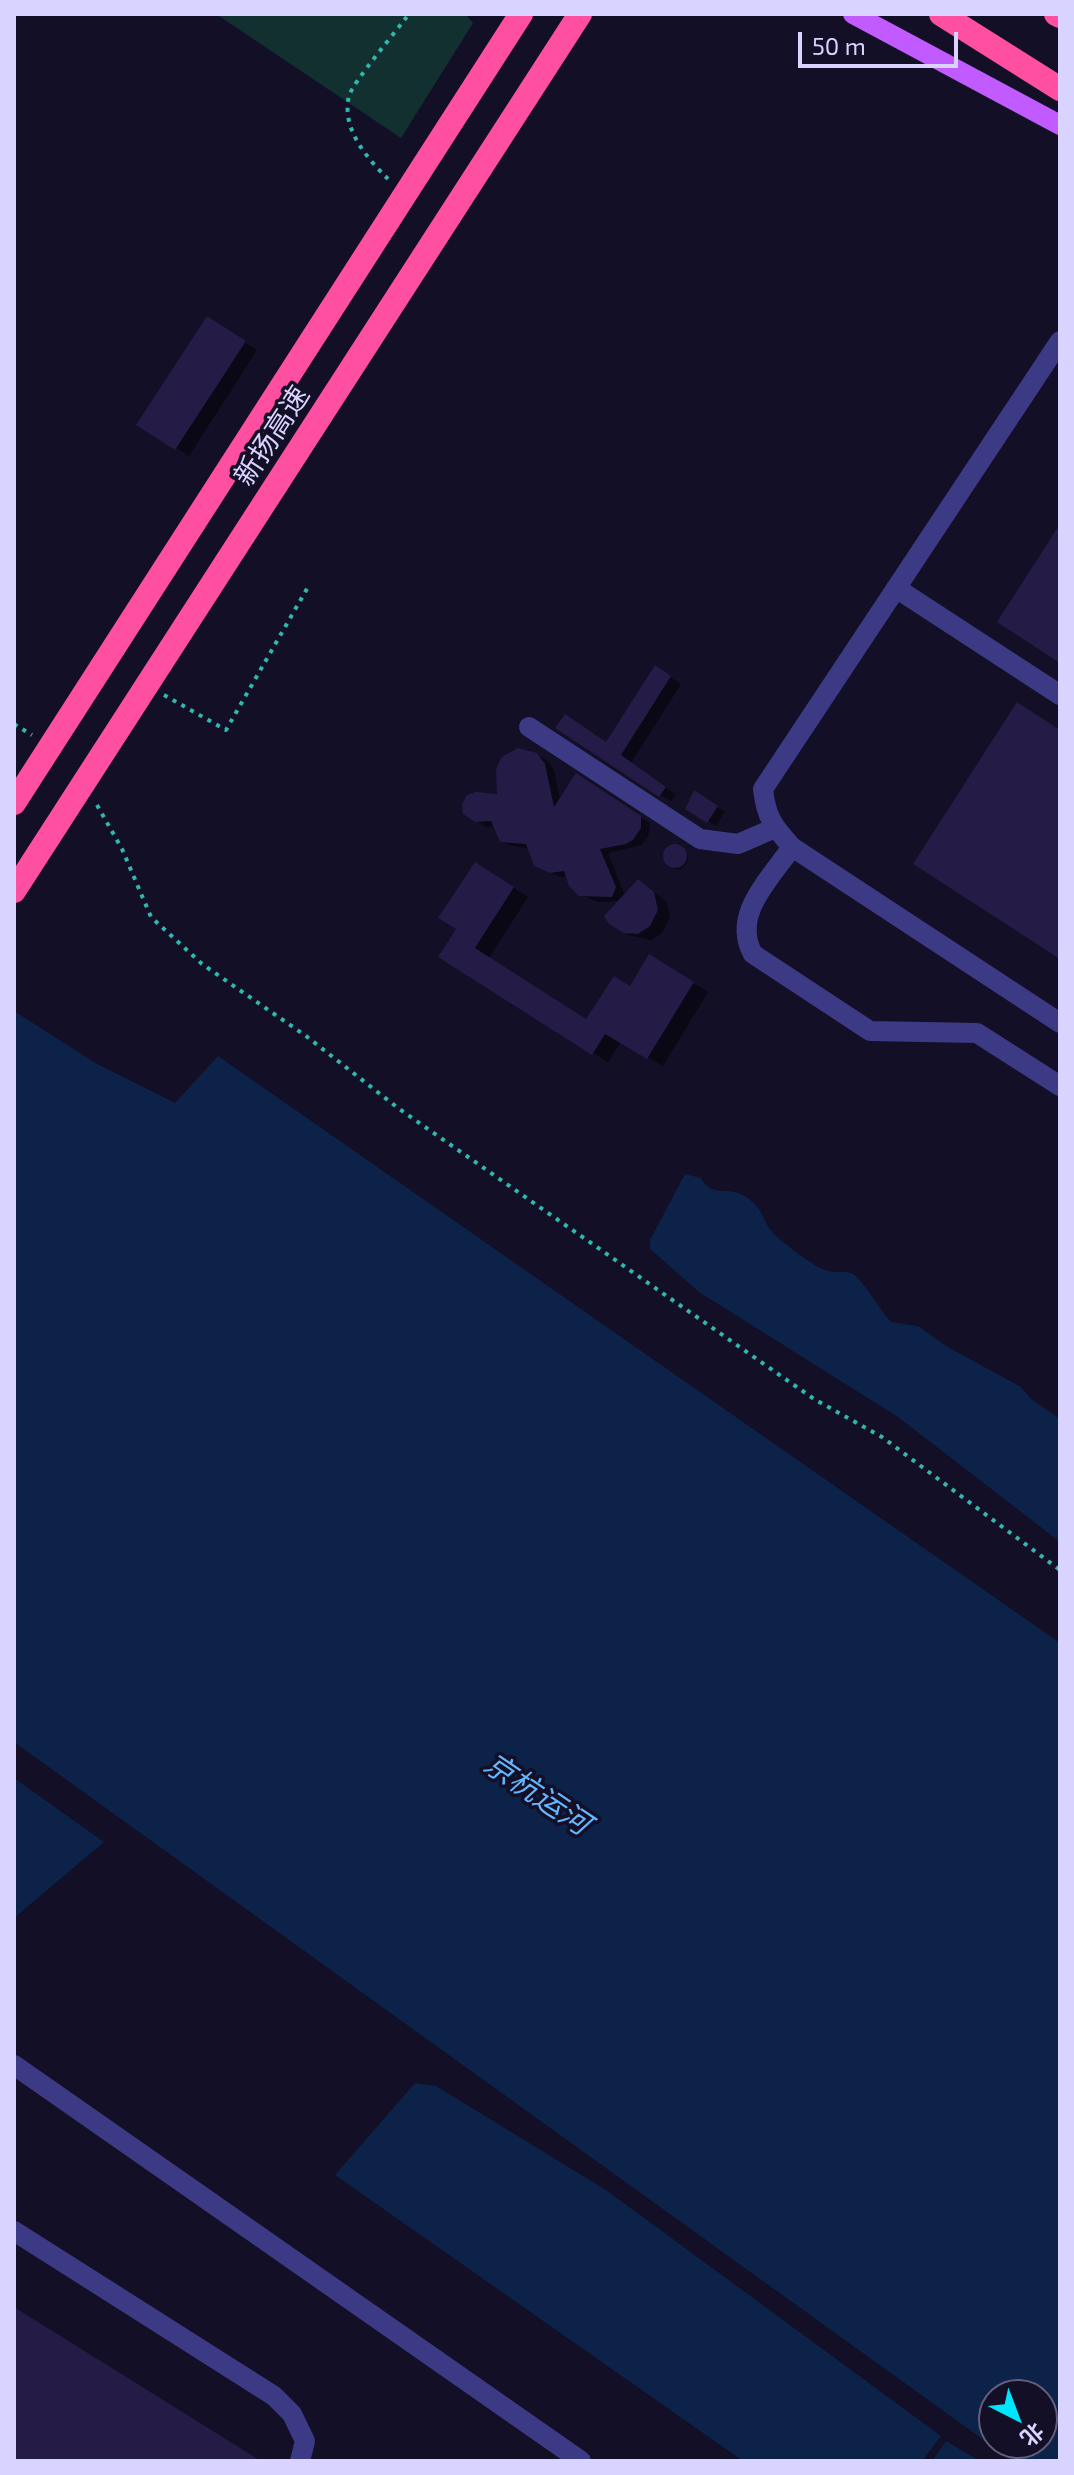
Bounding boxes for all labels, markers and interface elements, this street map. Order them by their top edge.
scale bar [802,16,962,66]
text: 50 m [812,31,866,60]
street label: 新扬高速 [227,380,317,492]
water label: 京杭运河 [477,1746,597,1842]
north arrow [978,2379,1058,2459]
text: 北 [1016,2418,1050,2452]

